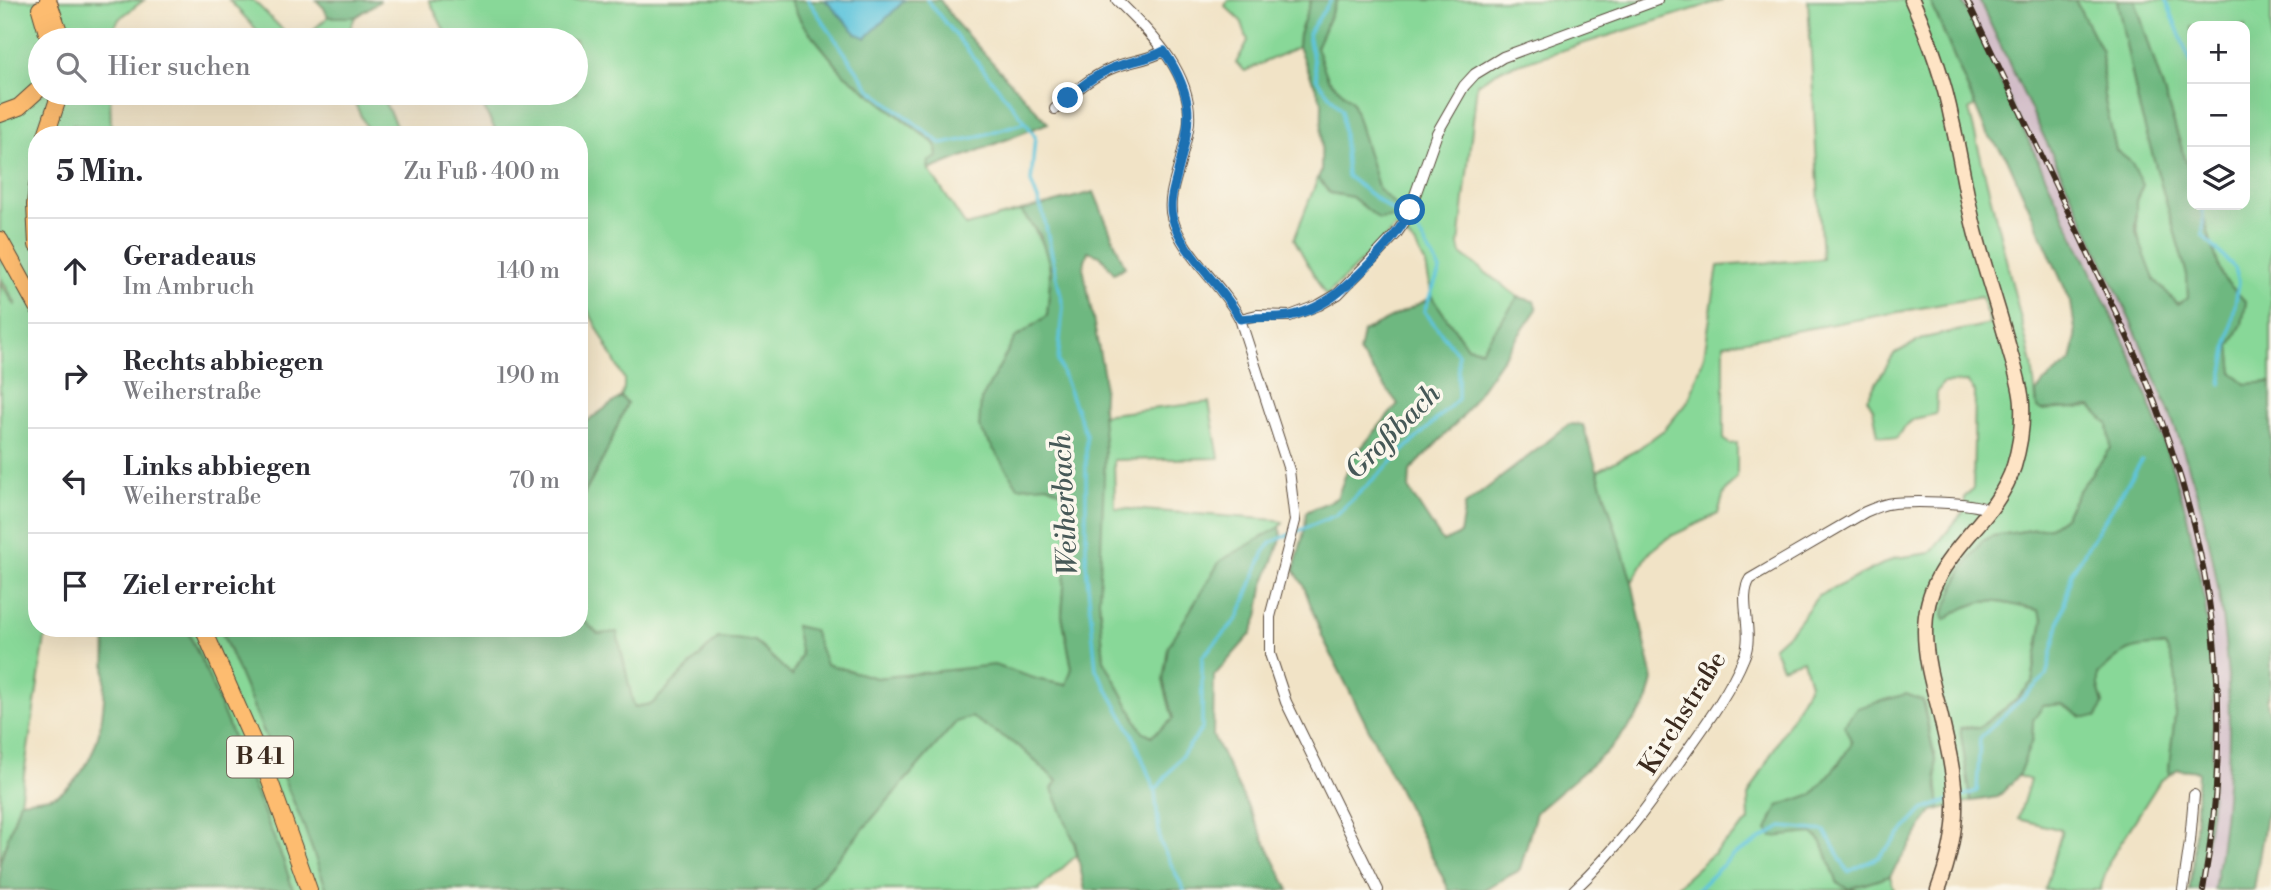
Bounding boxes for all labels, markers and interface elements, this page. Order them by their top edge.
map controls [2187,21,2250,210]
button: + [2187,21,2250,84]
search box [28,28,588,105]
icon: search [52,48,90,86]
text: Hier suchen [108,51,250,83]
route end [1052,82,1083,113]
button: − [2187,84,2250,147]
button: layers [2187,147,2250,210]
text: 5 Min. [56,153,143,191]
text: Zu Fuß · 400 m [404,158,560,186]
route start [1394,194,1425,225]
text: Geradeaus [123,241,256,273]
icon: ahead [56,252,94,290]
text: 140 m [497,257,560,285]
text: Im Ambruch [123,273,254,301]
text: Rechts abbiegen [123,346,323,378]
icon: right [56,357,94,395]
text: 190 m [497,362,560,390]
water label: Großbach [1338,377,1448,487]
text: Weiherstraße [123,378,261,406]
water label: Weiherbach [1044,433,1086,577]
text: Links abbiegen [123,451,311,483]
icon: left [56,462,94,500]
text: 70 m [509,467,560,495]
text: Weiherstraße [123,483,261,511]
icon: arrive [56,567,94,605]
text: Ziel erreicht [123,570,275,602]
street label: Kirchstraße [1632,645,1734,781]
road number: B 41 [227,736,293,778]

